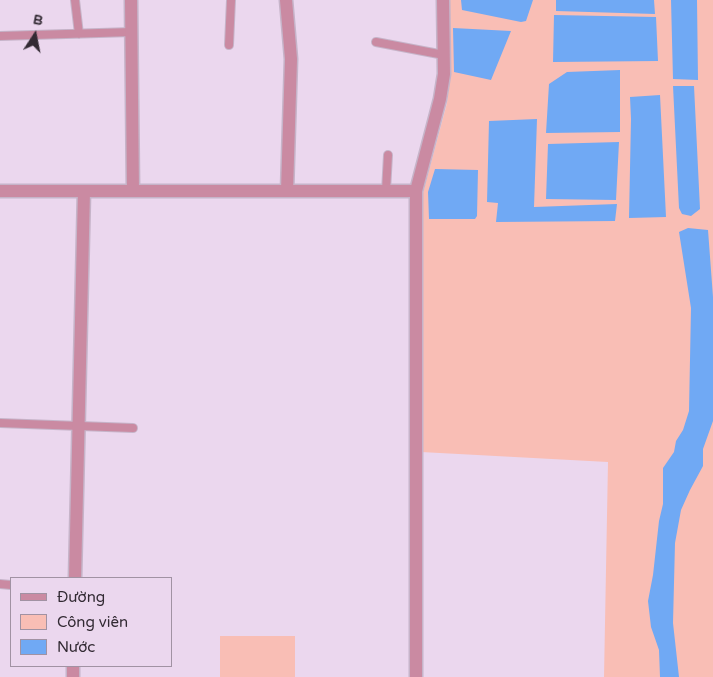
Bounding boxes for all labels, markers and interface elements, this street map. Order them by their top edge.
north arrow [10,10,60,60]
text: B [32,11,44,29]
legend [10,577,172,667]
text: Đường [57,588,105,606]
text: Công viên [57,613,128,631]
text: Nước [57,638,95,656]

